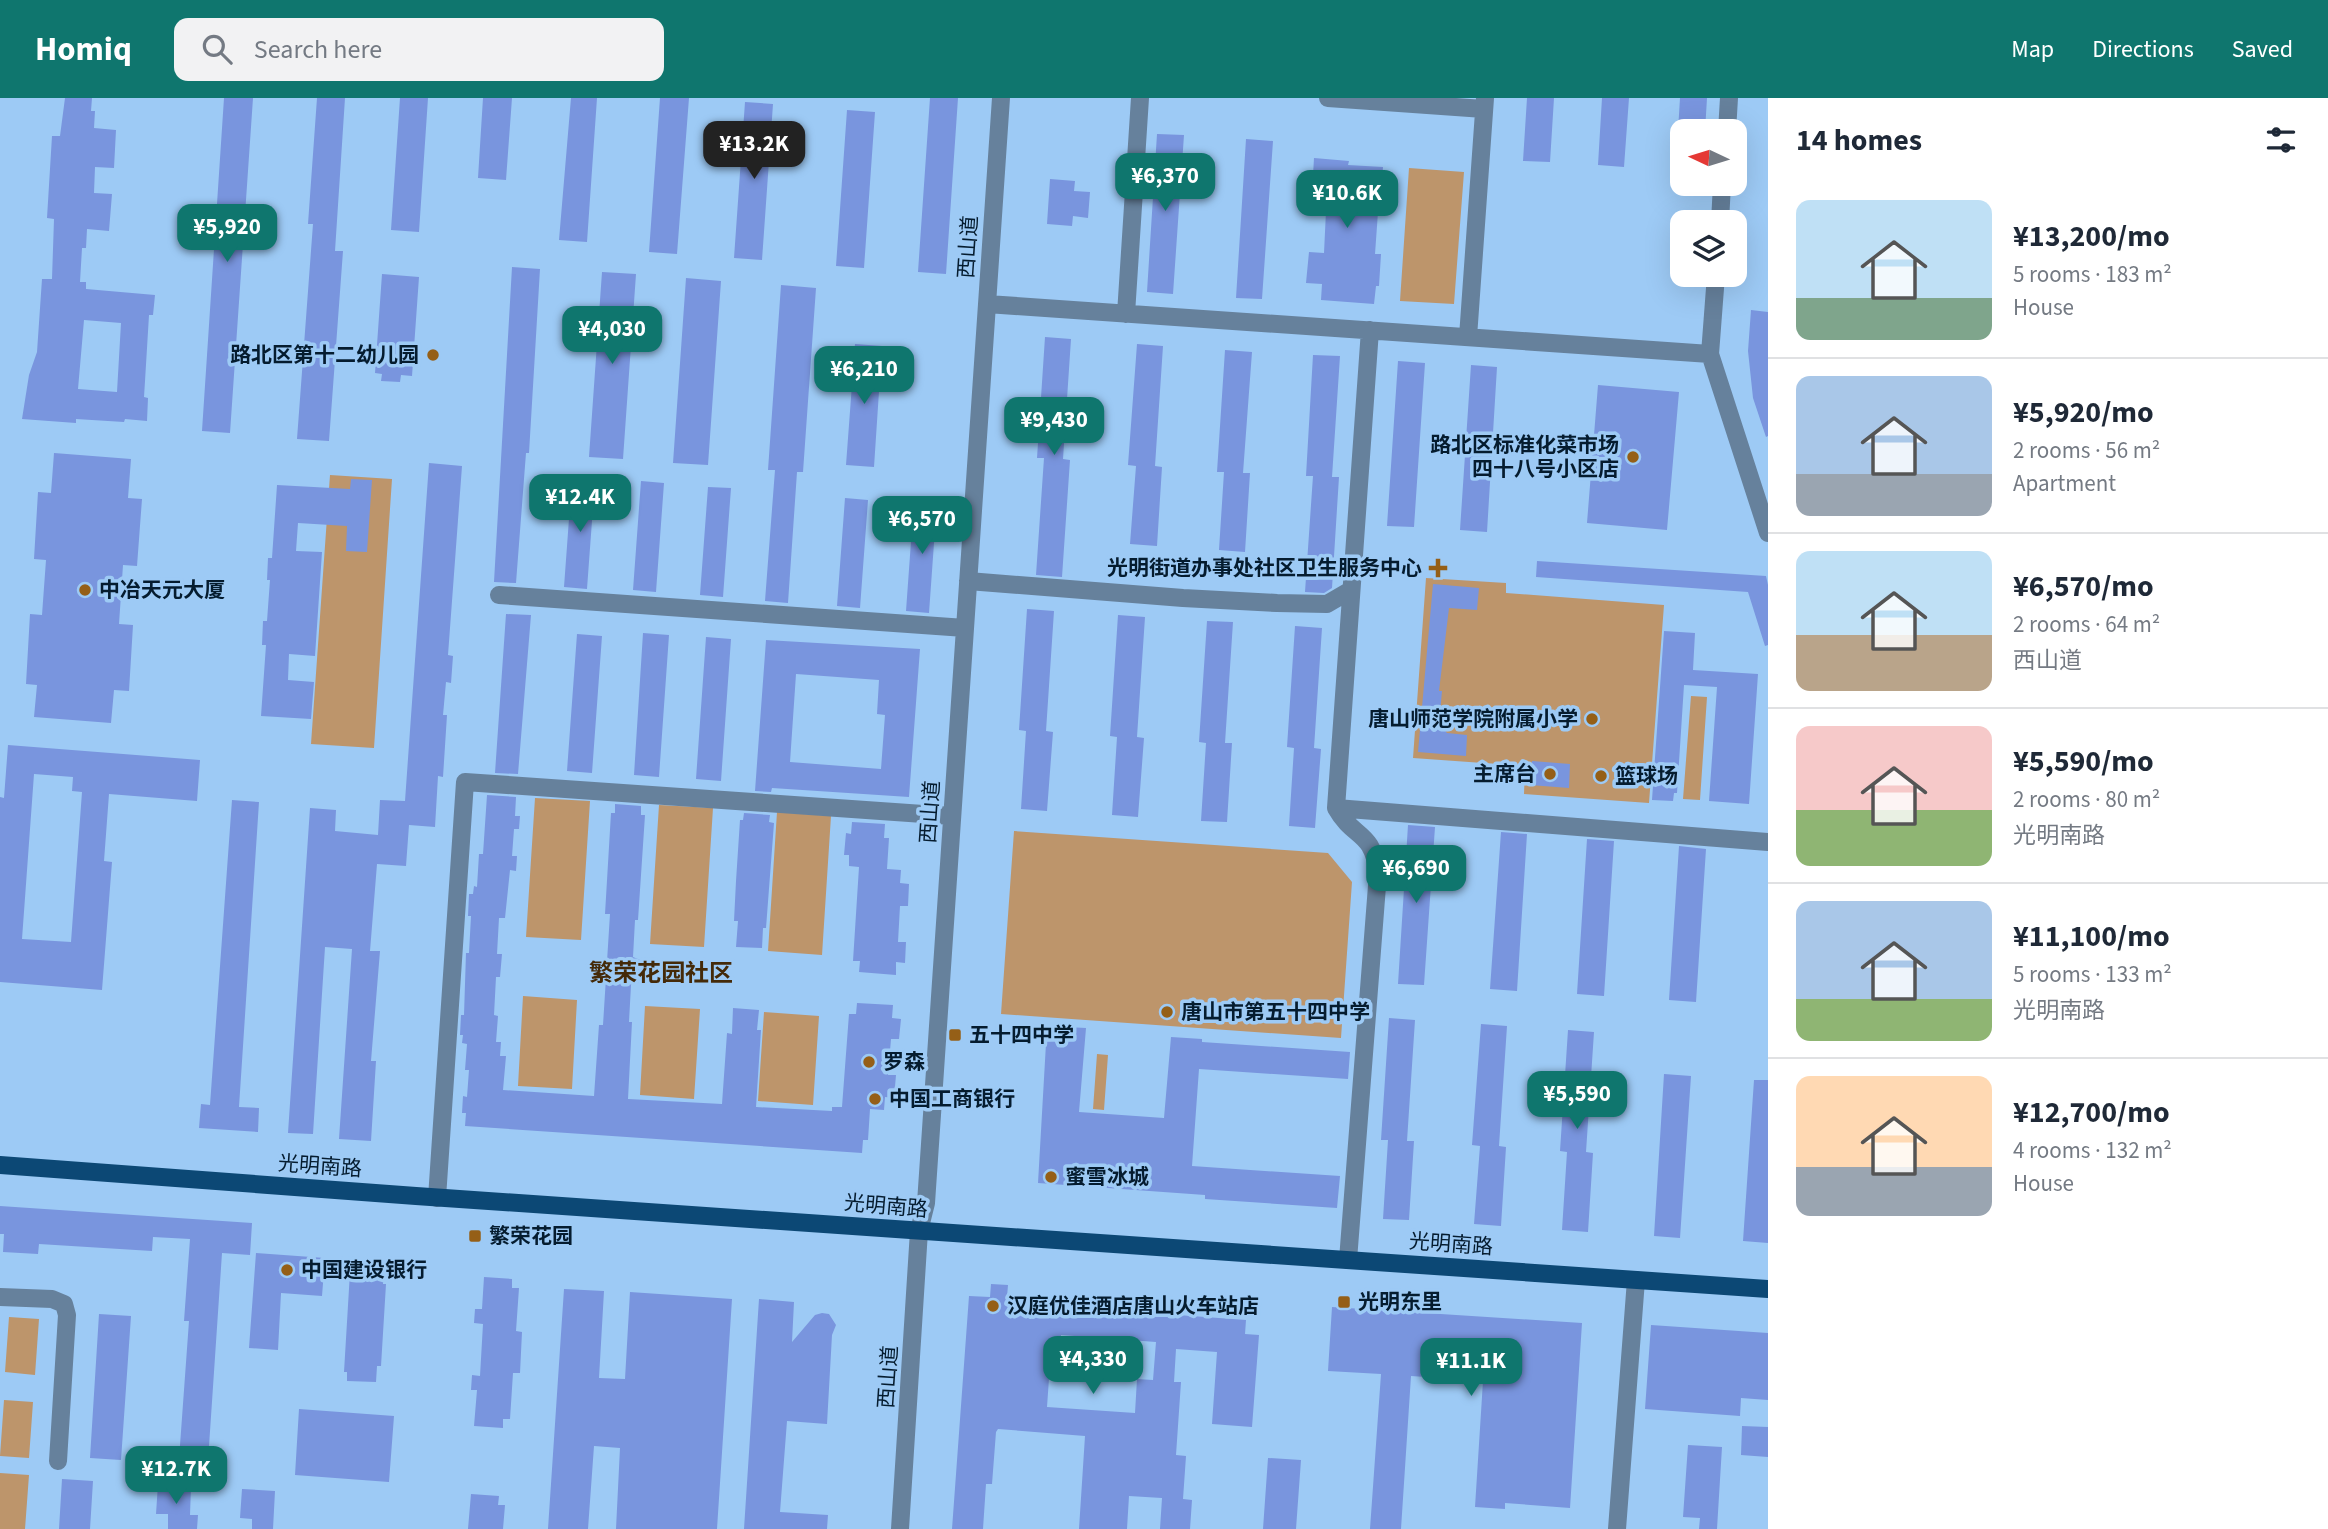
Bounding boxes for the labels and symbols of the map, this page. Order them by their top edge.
north arrow [1670,119,1746,196]
pin: ¥13.2K [697,122,811,181]
pin: ¥6,370 [1108,153,1222,213]
pin: ¥10.6K [1290,170,1404,230]
pin: ¥5,920 [170,204,284,264]
street label: 西山道 [951,215,985,279]
pin: ¥4,030 [555,306,669,366]
place label: 路北区第十二幼儿园 [230,340,419,370]
pin: ¥6,210 [807,346,921,406]
marker: 路北区第十二幼儿园 [425,347,441,363]
pin: ¥9,430 [997,398,1111,457]
place label: 路北区标准化菜市场 四十八号小区店 [1430,430,1619,484]
marker: 路北区标准化菜市场 四十八号小区店 [1625,449,1641,465]
pin: ¥12.4K [523,474,637,534]
pin: ¥6,570 [865,496,979,556]
place label: 光明街道办事处社区卫生服务中心 [1107,553,1422,583]
marker: 光明街道办事处社区卫生服务中心 [1428,558,1448,578]
place label: 中冶天元大厦 [99,575,225,605]
marker: 中冶天元大厦 [77,582,93,598]
place label: 唐山师范学院附属小学 [1368,704,1578,734]
marker: 唐山师范学院附属小学 [1584,711,1600,727]
place label: 主席台 [1473,759,1536,789]
place label: 篮球场 [1615,761,1678,791]
marker: 主席台 [1542,766,1558,782]
marker: 篮球场 [1593,768,1609,784]
street label: 西山道 [913,780,947,844]
pin: ¥6,690 [1359,846,1473,905]
district label: 繁荣花园社区 [589,956,733,991]
place label: 唐山市第五十四中学 [1181,997,1370,1027]
marker: 唐山市第五十四中学 [1159,1004,1175,1020]
place label: 五十四中学 [969,1020,1074,1050]
marker: 五十四中学 [947,1027,963,1043]
place label: 罗森 [883,1047,925,1077]
marker: 罗森 [861,1054,877,1070]
pin: ¥5,590 [1520,1072,1634,1131]
place label: 中国工商银行 [889,1084,1015,1114]
marker: 中国工商银行 [867,1091,883,1107]
street label: 光明南路 [277,1148,363,1184]
place label: 蜜雪冰城 [1065,1162,1149,1192]
marker: 蜜雪冰城 [1043,1169,1059,1185]
street label: 光明南路 [843,1187,929,1225]
place label: 繁荣花园 [489,1221,573,1251]
street label: 光明南路 [1408,1226,1494,1262]
marker: 繁荣花园 [467,1228,483,1244]
place label: 中国建设银行 [301,1255,427,1285]
marker: 中国建设银行 [279,1262,295,1278]
place label: 光明东里 [1358,1287,1442,1317]
place label: 汉庭优佳酒店唐山火车站店 [1007,1291,1259,1321]
marker: 光明东里 [1336,1294,1352,1310]
marker: 汉庭优佳酒店唐山火车站店 [985,1298,1001,1314]
pin: ¥4,330 [1036,1336,1150,1396]
pin: ¥11.1K [1414,1338,1528,1398]
street label: 西山道 [871,1345,905,1409]
pin: ¥12.7K [119,1446,233,1506]

